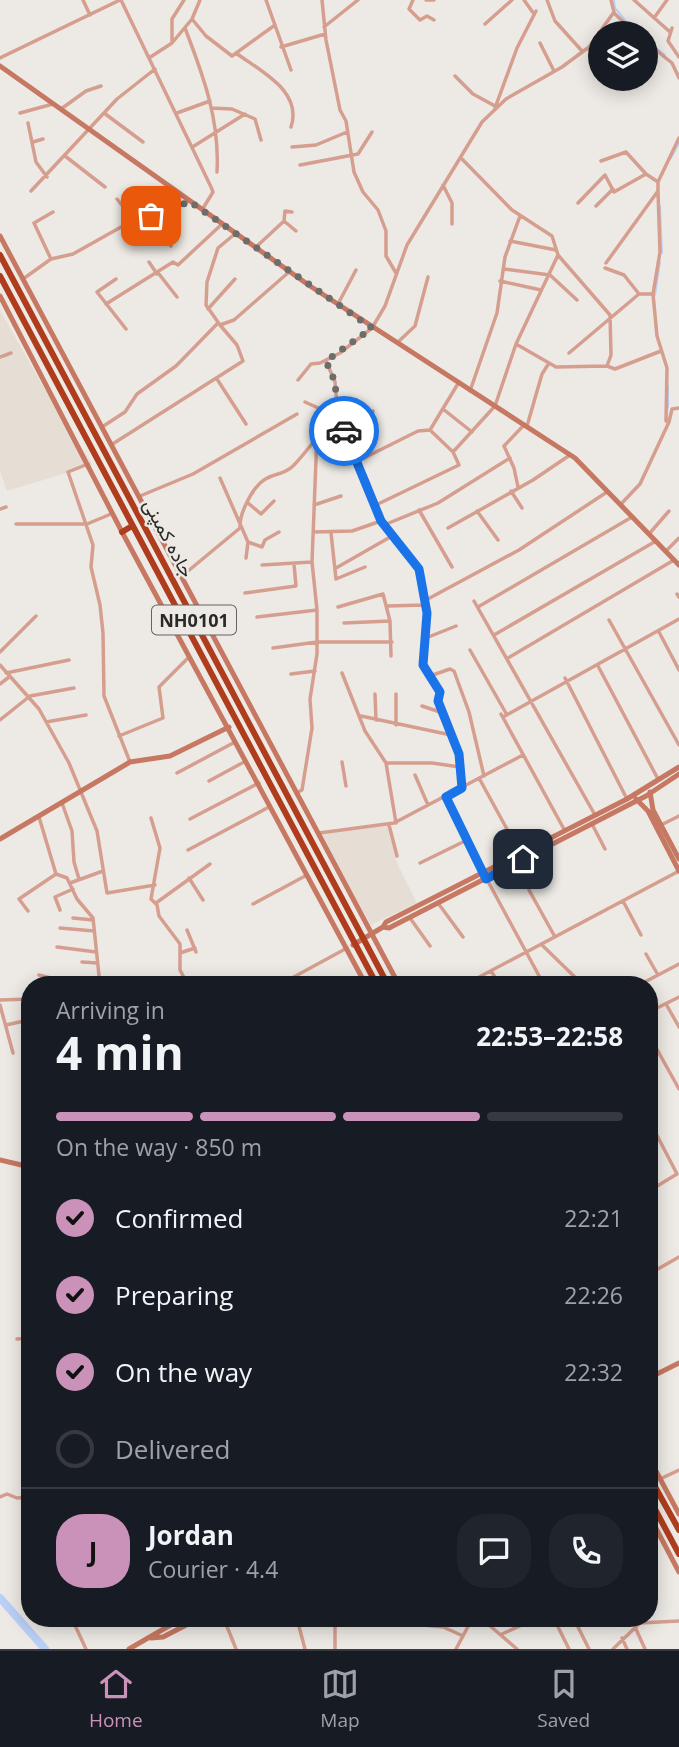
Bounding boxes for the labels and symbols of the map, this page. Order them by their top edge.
pin [121,186,181,246]
courier [309,396,379,466]
street label: جاده کمپنی [137,494,201,582]
road number: NH0101 [152,606,236,634]
pin [493,829,553,889]

